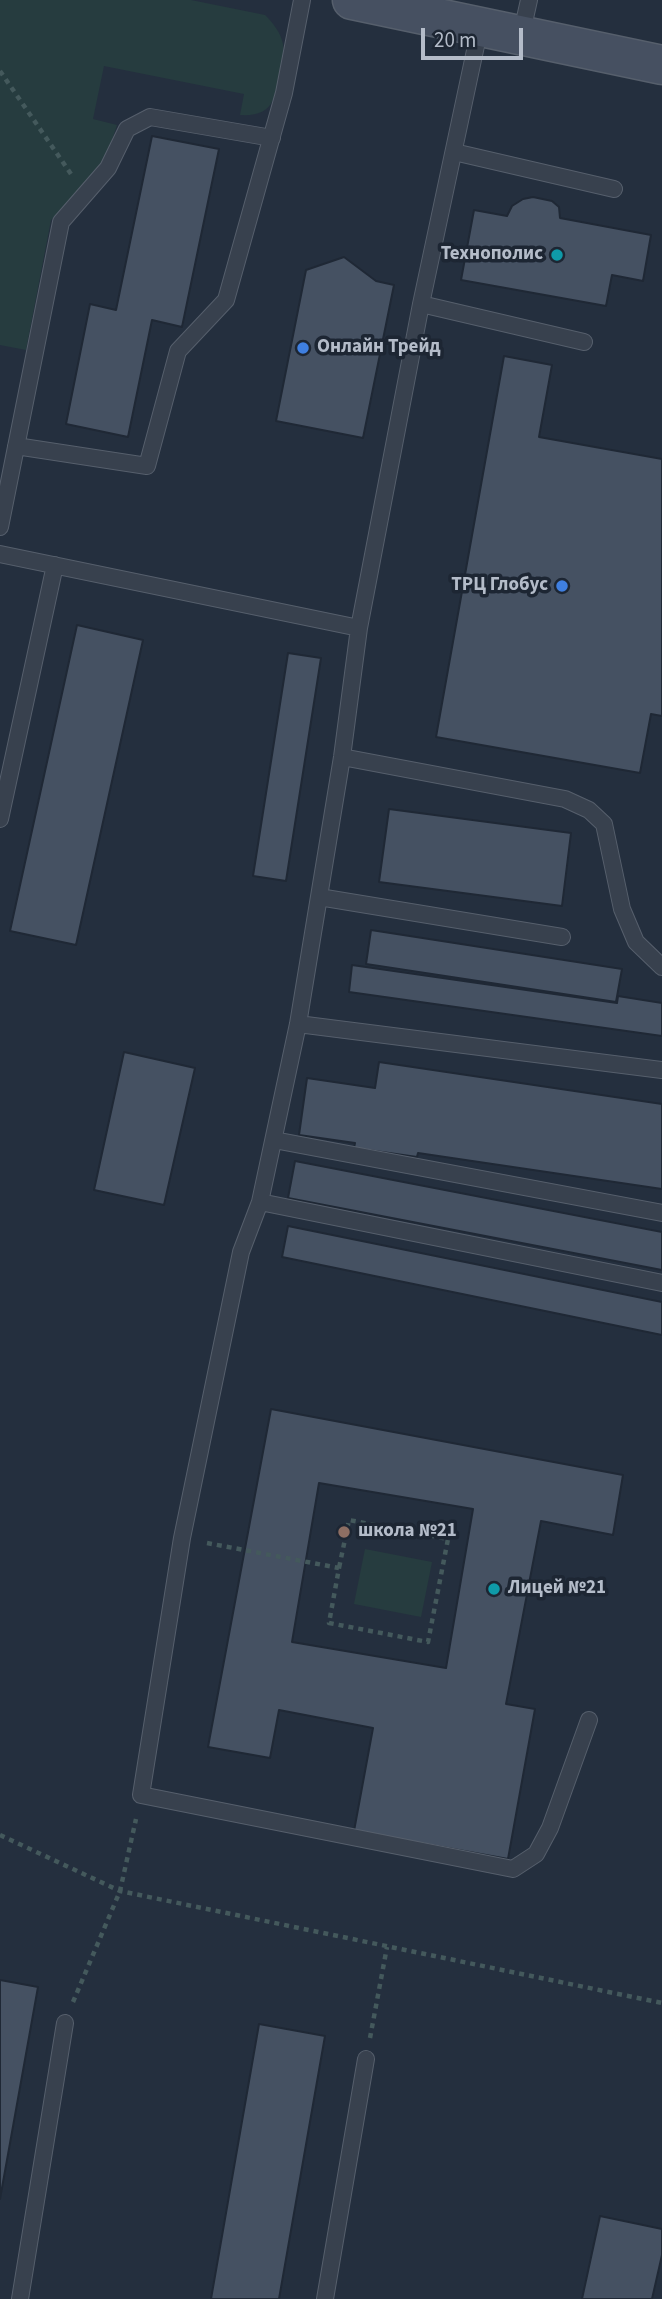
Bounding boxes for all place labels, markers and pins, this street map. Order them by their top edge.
place label: Технополис [441,244,543,266]
marker: Технополис [549,247,565,263]
place label: Онлайн Трейд [317,337,441,359]
marker: Онлайн Трейд [295,340,311,356]
place label: ТРЦ Глобус [451,575,548,597]
marker: ТРЦ Глобус [554,578,570,594]
place label: школа №21 [358,1521,457,1543]
marker: школа №21 [336,1524,352,1540]
place label: Лицей №21 [508,1578,606,1600]
marker: Лицей №21 [486,1581,502,1597]

